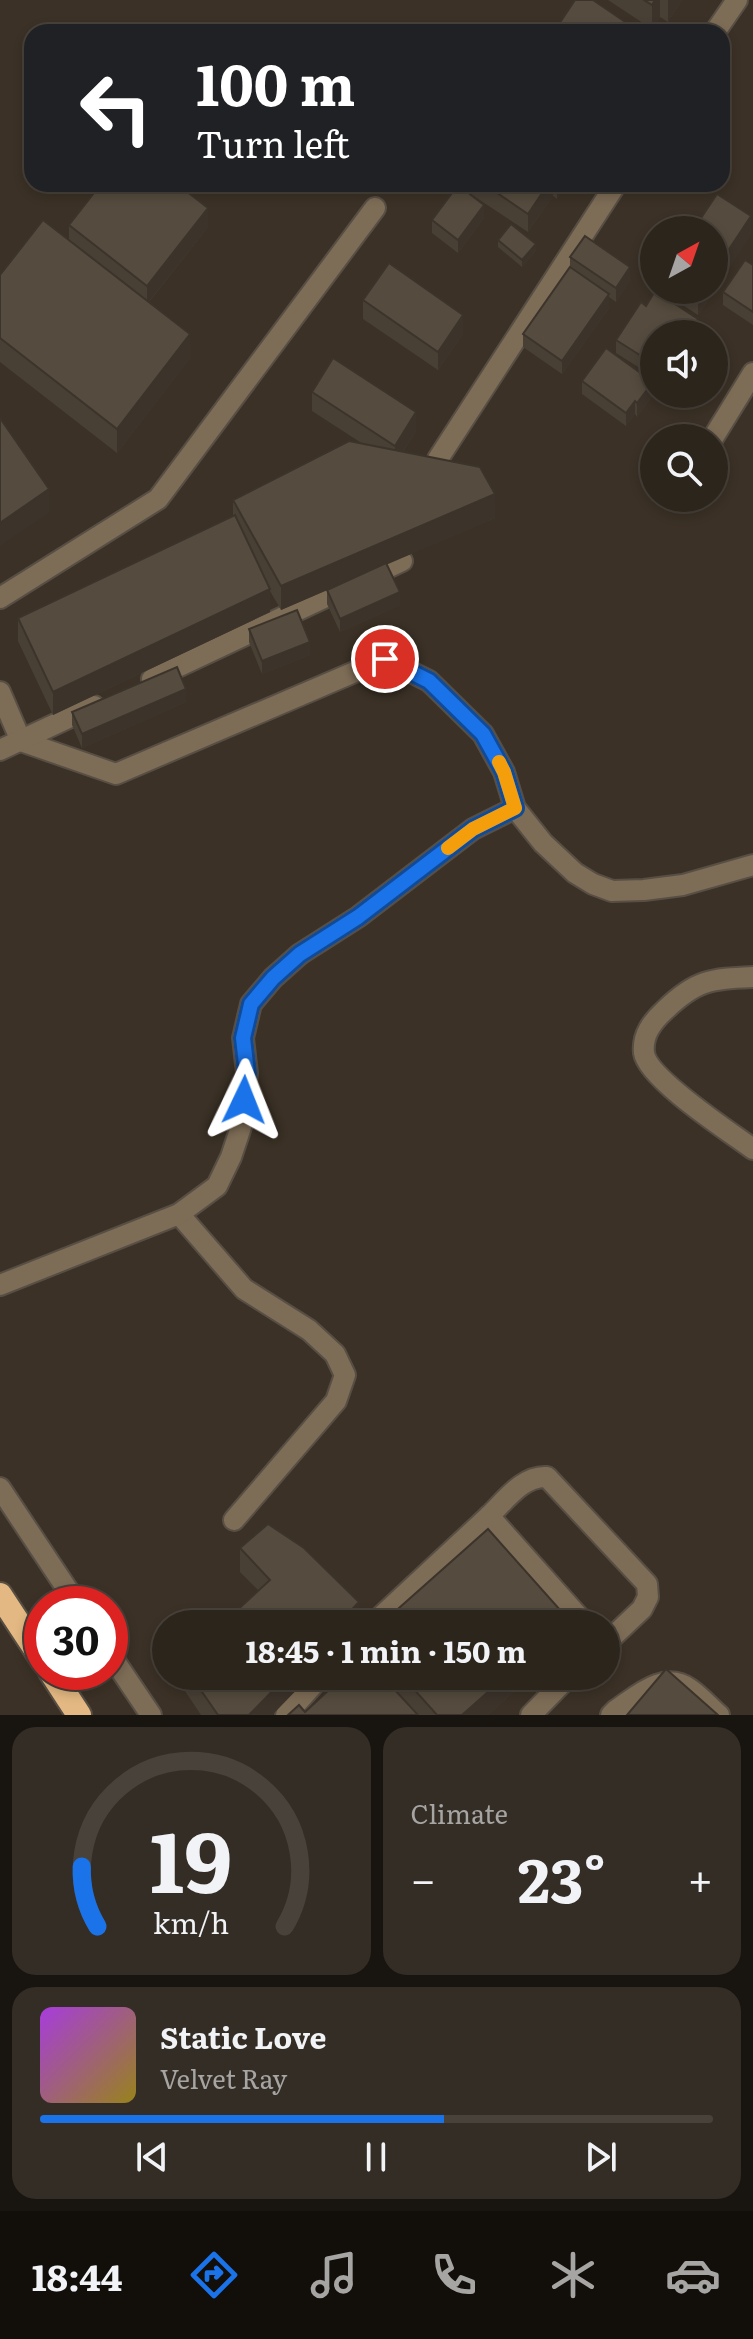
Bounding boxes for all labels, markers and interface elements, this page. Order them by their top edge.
text: 100 m [196,40,355,123]
icon: left [64,56,168,160]
text: Turn left [196,116,350,169]
north arrow [640,216,728,304]
map controls [640,216,728,512]
button: sound [640,320,728,408]
button: search [640,424,728,512]
pin [351,625,419,693]
icon: arrive [363,637,407,681]
position arrow [202,1058,286,1142]
speed limit sign: 30 [24,1586,128,1690]
text: 18:45 · 1 min · 150 m [246,1628,526,1672]
text: Climate [411,1793,508,1832]
text: 19 [150,1795,232,1919]
text: 23° [518,1832,606,1921]
text: − [411,1844,436,1910]
text: + [687,1844,713,1910]
text: km/h [153,1900,229,1943]
text: Static Love [160,2014,327,2058]
text: Velvet Ray [160,2058,287,2097]
icon: previous [130,2135,174,2179]
icon: pause [354,2135,398,2179]
icon: next [579,2135,623,2179]
icon: directions [186,2247,242,2303]
icon: music [306,2247,362,2303]
icon: phone [426,2247,482,2303]
icon: climate [545,2247,601,2303]
icon: car [665,2247,721,2303]
text: 18:44 [32,2249,123,2302]

